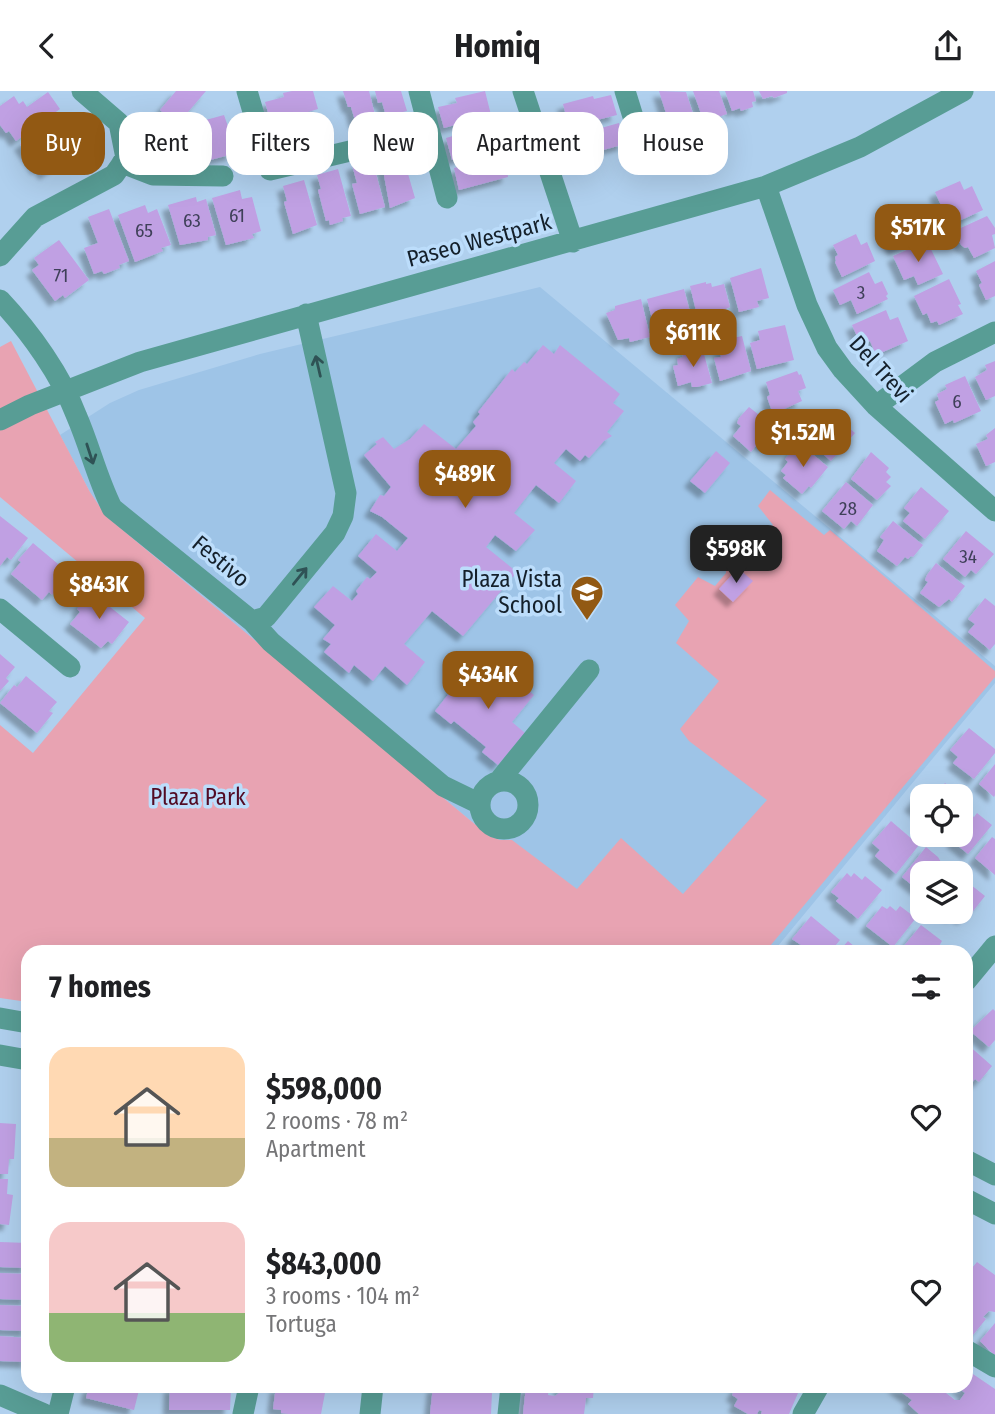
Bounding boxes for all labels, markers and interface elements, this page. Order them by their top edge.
icon: back [28,27,66,65]
text: Homiq [454,27,541,65]
icon: share [929,27,967,65]
chip: Buy [21,112,105,175]
chip: Rent [119,112,212,175]
chip: Filters [226,112,334,175]
chip: New [348,112,438,175]
chip: Apartment [452,112,604,175]
chip: House [618,112,728,175]
house number: 61 [229,204,245,227]
pin: $517K [869,205,967,264]
street label: Paseo Westpark [404,207,555,273]
house number: 63 [183,209,201,232]
text: $517K [891,213,945,241]
house number: 65 [135,219,153,242]
house number: 71 [54,264,68,287]
house number: 3 [857,281,865,304]
pin: $611K [644,309,742,369]
text: $611K [666,318,720,346]
street label: Del Trevi [844,330,918,408]
one-way arrow [311,355,325,378]
house number: 6 [952,390,962,413]
pin: $1.52M [746,409,860,469]
text: $1.52M [771,418,835,446]
one-way arrow [84,442,97,464]
pin: $489K [416,451,514,510]
text: $489K [435,459,495,487]
house number: 28 [839,497,857,520]
pin: $598K [687,525,785,585]
street label: Festivo [187,529,255,593]
text: $598K [706,534,766,562]
house number: 34 [959,545,977,568]
pin: $843K [50,561,148,621]
place label: Plaza Vista School [462,565,562,619]
one-way arrow [292,568,307,586]
text: $843K [69,570,129,598]
school or university icon: Plaza Vista School [568,573,606,622]
pin: $434K [439,651,537,711]
text: $434K [458,660,518,688]
park label: Plaza Park [150,783,246,811]
map controls [910,784,973,924]
button: locate [910,784,973,847]
button: layers [910,861,973,924]
icon: filters [907,968,945,1006]
text: 7 homes [49,969,151,1005]
text: $598,000 [266,1071,382,1107]
icon: home [105,1075,189,1159]
icon: heart [907,1098,945,1136]
text: 2 rooms · 78 m² [266,1107,408,1135]
text: Apartment [266,1135,366,1163]
text: $843,000 [266,1246,382,1282]
icon: home [105,1250,189,1334]
icon: heart [907,1273,945,1311]
text: 3 rooms · 104 m² [266,1282,420,1310]
text: Tortuga [266,1310,337,1338]

